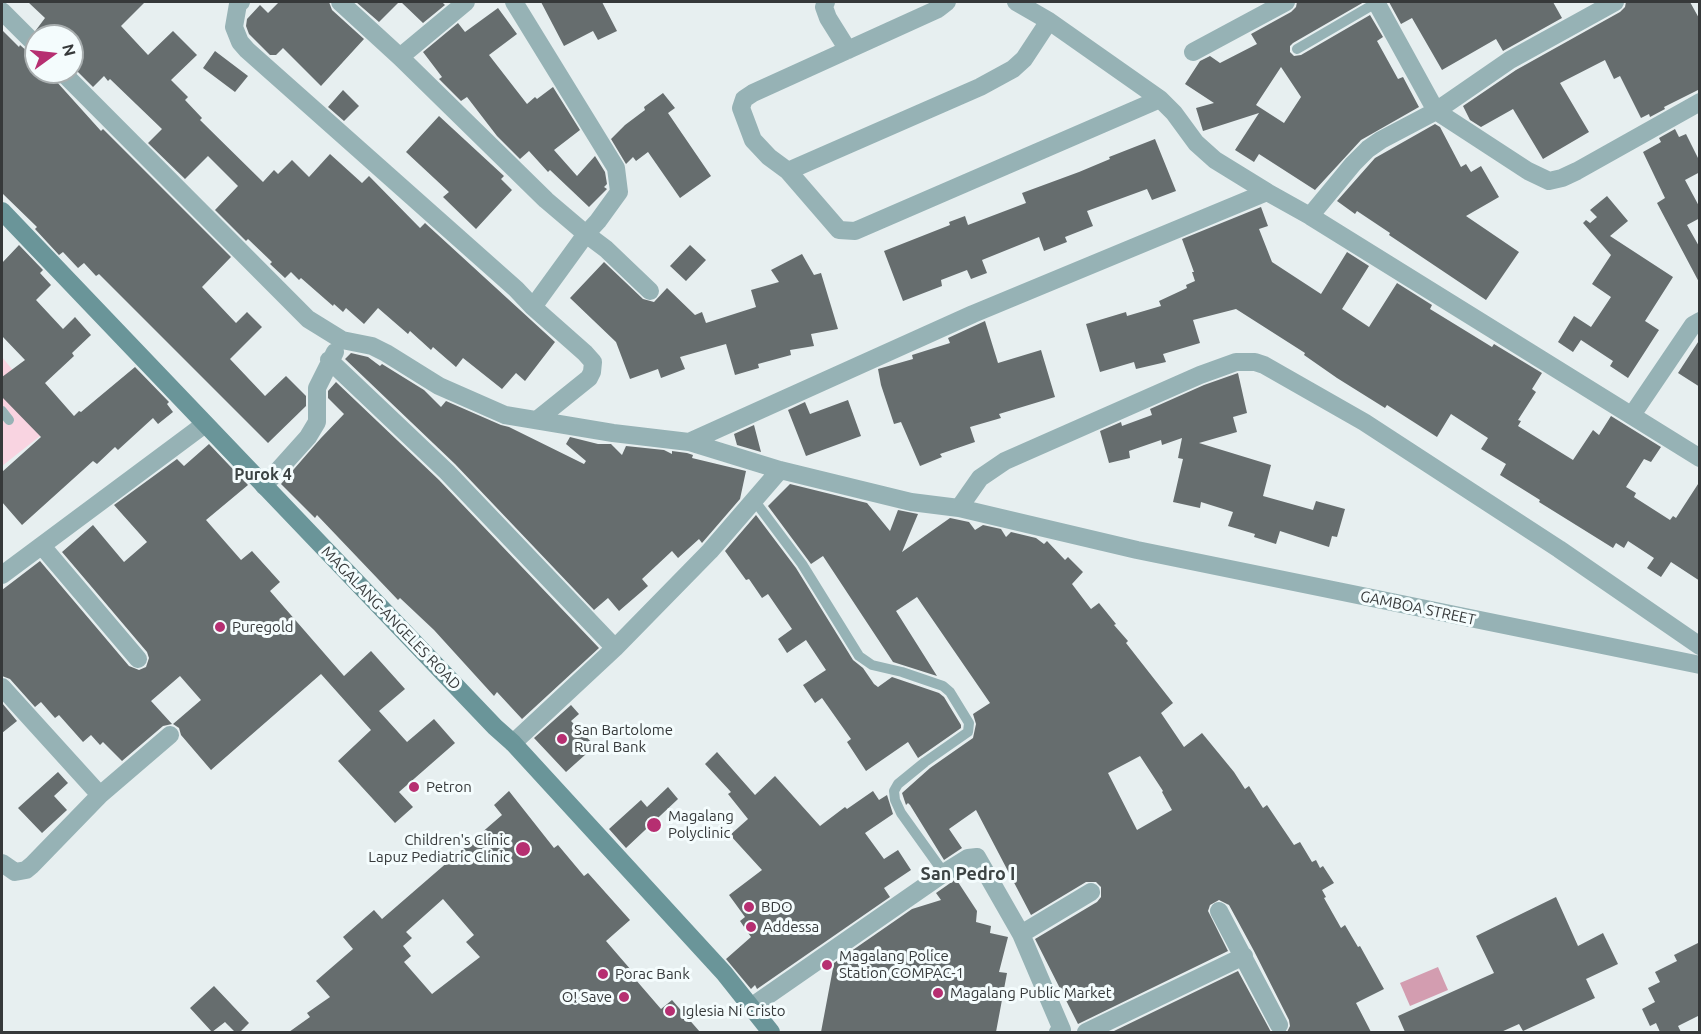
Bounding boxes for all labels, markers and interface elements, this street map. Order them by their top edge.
north arrow [24,24,84,84]
text: N [59,42,80,58]
district label: Purok 4 [234,465,292,485]
street label: MAGALANG-ANGELES ROAD [318,543,464,693]
street label: GAMBOA STREET [1359,587,1477,629]
place label: Puregold [232,618,294,636]
marker: Puregold [213,620,227,634]
place label: San Bartolome Rural Bank [574,721,673,756]
marker: San Bartolome Rural Bank [555,732,569,746]
place label: Petron [426,778,472,796]
marker: Petron [407,780,421,794]
place label: Magalang Polyclinic [668,807,734,842]
marker: Magalang Polyclinic [645,816,663,834]
place label: Children's Clinic Lapuz Pediatric Clinic [368,831,510,866]
marker: Children's Clinic Lapuz Pediatric Clinic [514,840,532,858]
district label: San Pedro I [921,863,1015,885]
place label: BDO [761,898,793,916]
marker: BDO [742,900,756,914]
place label: Addessa [763,918,819,936]
marker: Addessa [744,920,758,934]
place label: Magalang Police Station COMPAC-1 [839,947,964,982]
marker: Magalang Police Station COMPAC-1 [820,958,834,972]
place label: Porac Bank [615,965,690,983]
marker: Porac Bank [596,967,610,981]
place label: Magalang Public Market [950,984,1112,1002]
marker: Magalang Public Market [931,986,945,1000]
place label: O! Save [562,988,612,1006]
marker: O! Save [617,990,631,1004]
place label: Iglesia Ni Cristo [682,1002,785,1020]
marker: Iglesia Ni Cristo [663,1004,677,1018]

